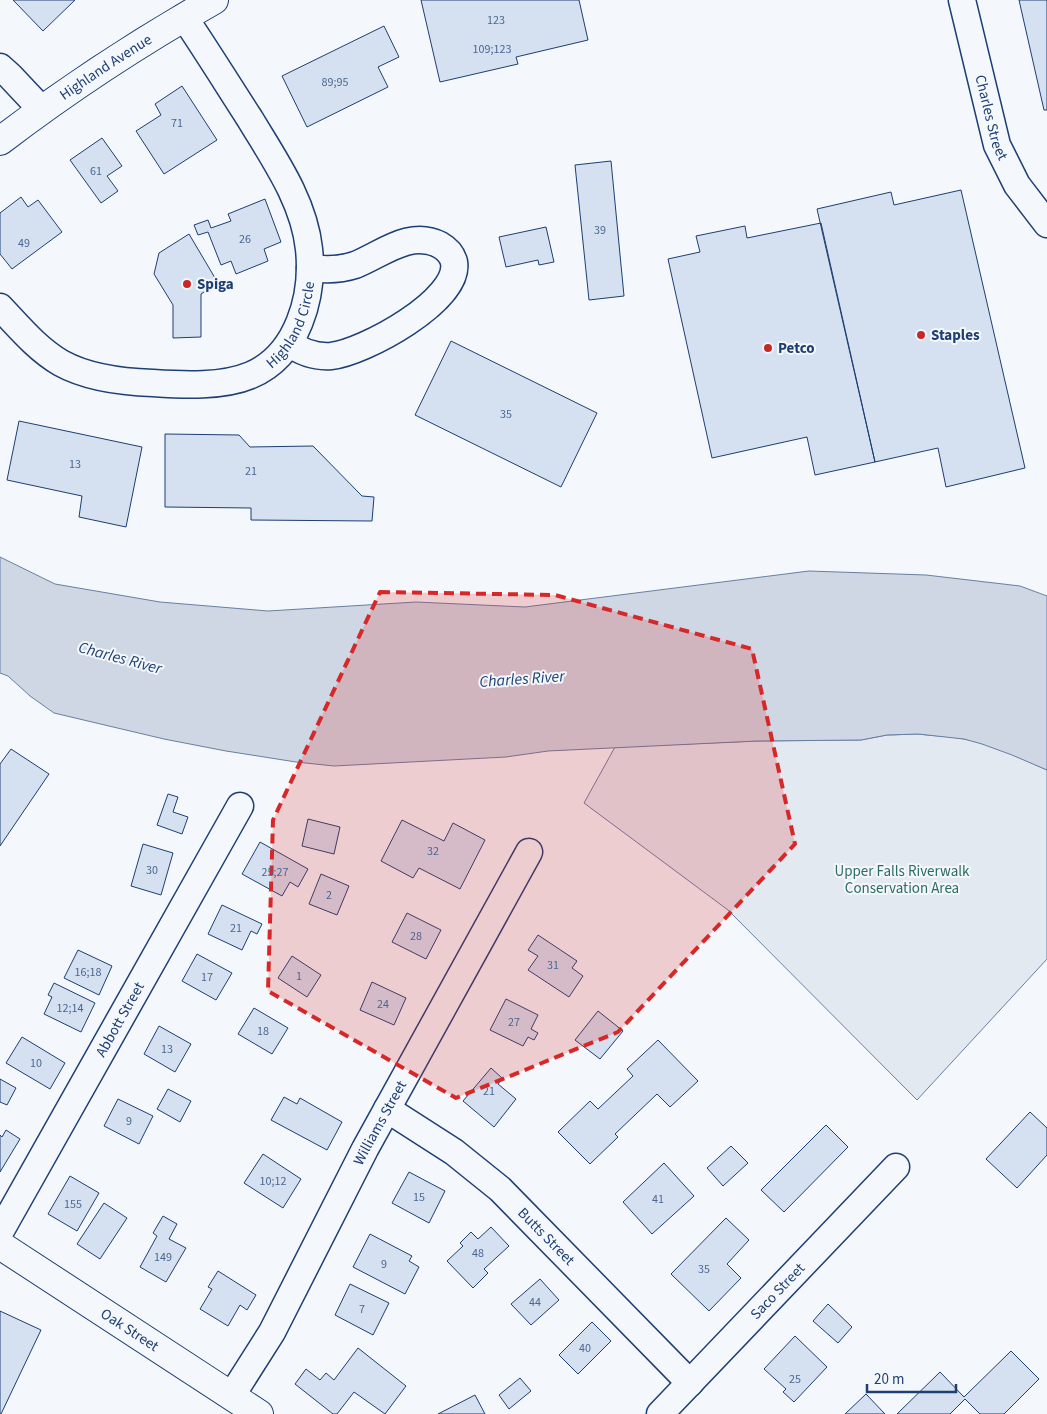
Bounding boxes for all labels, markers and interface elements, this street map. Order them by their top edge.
house number: 123 [487,12,505,29]
street label: Highland Avenue [55,29,156,105]
house number: 109;123 [473,41,511,58]
street label: Charles Street [970,73,1013,164]
house number: 89;95 [322,74,348,91]
house number: 71 [171,115,183,132]
house number: 61 [90,163,102,180]
house number: 39 [594,222,606,239]
house number: 26 [239,231,251,248]
house number: 49 [18,235,30,252]
place label: Spiga [197,274,234,295]
marker: Spiga [181,278,193,290]
street label: Highland Circle [261,280,320,373]
place label: Staples [931,325,980,346]
marker: Staples [915,329,927,341]
place label: Petco [778,338,815,359]
marker: Petco [762,342,774,354]
house number: 35 [500,406,512,423]
house number: 13 [69,456,81,473]
house number: 21 [245,463,257,480]
water label: Charles River [76,636,166,680]
water label: Charles River [479,665,567,693]
house number: 32 [427,843,439,860]
park label: Upper Falls Riverwalk Conservation Area [835,861,970,899]
house number: 30 [146,862,158,879]
house number: 25;27 [262,864,288,881]
house number: 2 [326,887,332,904]
house number: 21 [230,920,242,937]
house number: 28 [410,928,422,945]
house number: 31 [547,957,559,974]
house number: 16;18 [75,964,101,981]
house number: 1 [296,968,302,985]
house number: 17 [201,969,213,986]
street label: Abbott Street [90,978,149,1061]
house number: 24 [377,996,389,1013]
house number: 12;14 [57,1000,83,1017]
house number: 27 [508,1014,520,1031]
house number: 18 [257,1023,269,1040]
house number: 13 [161,1041,173,1058]
house number: 10 [30,1055,42,1072]
street label: Williams Street [348,1077,411,1169]
house number: 21 [483,1083,495,1100]
house number: 9 [126,1113,132,1130]
house number: 10;12 [260,1173,286,1190]
house number: 15 [413,1189,425,1206]
house number: 41 [652,1191,664,1208]
house number: 155 [64,1196,82,1213]
street label: Butts Street [513,1203,580,1270]
house number: 48 [472,1245,484,1262]
house number: 149 [154,1249,172,1266]
house number: 9 [381,1256,387,1273]
street label: Saco Street [745,1258,810,1324]
house number: 35 [698,1261,710,1278]
house number: 44 [529,1294,541,1311]
house number: 7 [359,1301,365,1318]
street label: Oak Street [97,1303,163,1356]
house number: 40 [579,1340,591,1357]
scale bar [867,1362,956,1394]
text: 20 m [874,1369,904,1390]
house number: 25 [789,1371,801,1388]

